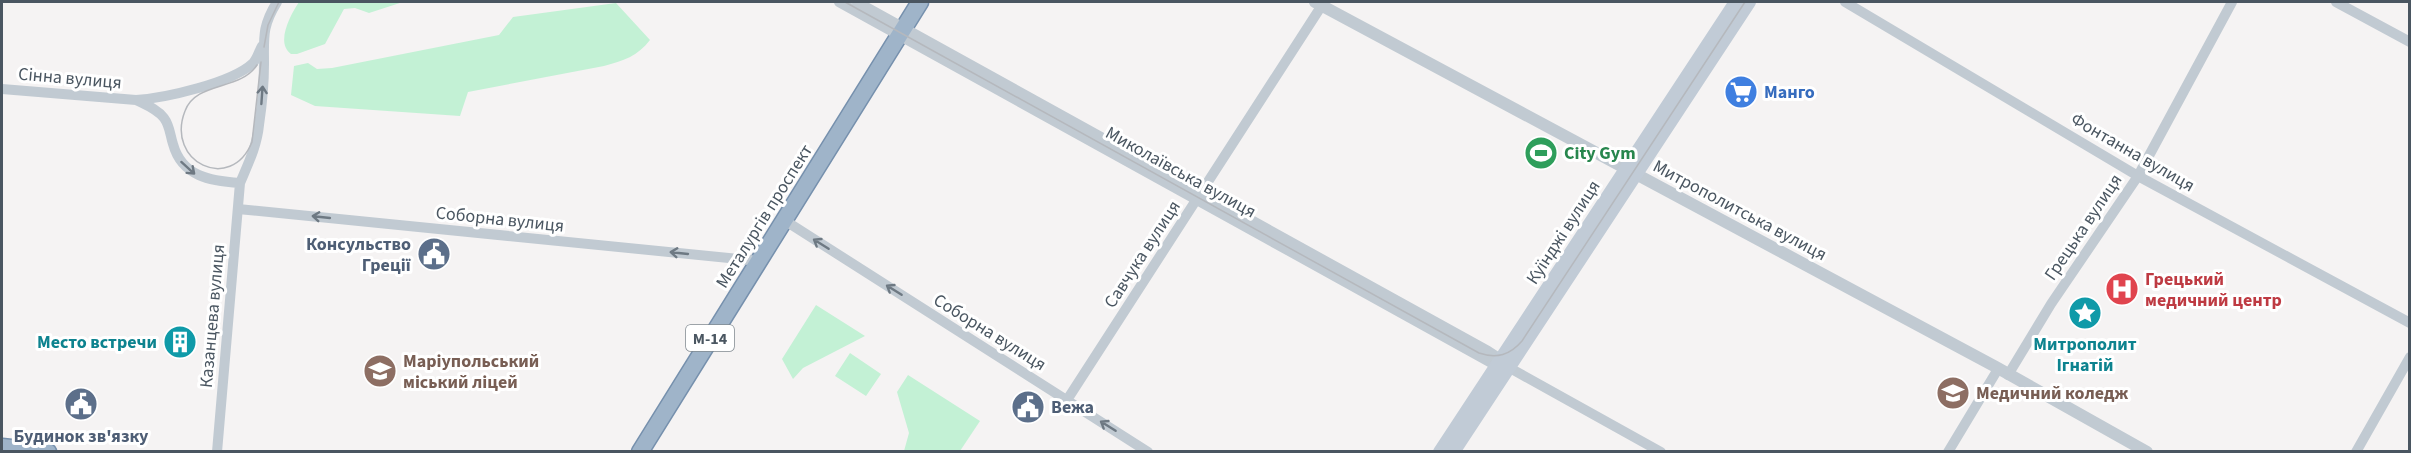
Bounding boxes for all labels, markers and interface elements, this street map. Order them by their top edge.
street label: Сінна вулиця [17,62,123,95]
supermarket icon: Манго [1723,74,1759,110]
place label: Манго [1764,80,1815,105]
one-way arrow [257,85,268,105]
street label: Фонтанна вулиця [2066,107,2199,198]
street label: Миколаївська вулиця [1101,121,1261,224]
sports icon: City Gym [1523,135,1559,171]
street label: Металургів проспект [710,140,819,293]
place label: City Gym [1564,141,1636,166]
street label: Митрополитська вулиця [1648,154,1831,267]
one-way arrow [181,161,196,175]
street label: Грецька вулиця [2039,169,2128,285]
street label: Куїнджі вулиця [1520,175,1606,289]
street label: Савчука вулиця [1098,196,1187,313]
street label: Соборна вулиця [435,200,565,239]
one-way arrow [311,211,331,222]
place label: Консульство Греції [306,232,412,278]
public building icon: Консульство Греції [416,236,452,272]
one-way arrow [813,237,830,249]
street label: Казанцева вулиця [194,243,231,389]
one-way arrow [670,247,690,258]
place label: Грецький медичний центр [2145,267,2282,313]
hospital icon: Грецький медичний центр [2104,271,2140,307]
one-way arrow [886,283,903,295]
street label: Соборна вулиця [929,288,1051,377]
place icon: Митрополит Ігнатій [2067,295,2103,331]
building icon: Место встречи [162,324,198,360]
road number: М-14 [686,325,734,351]
place label: Место встречи [37,330,157,355]
place label: Митрополит Ігнатій [2033,332,2137,378]
place label: Маріупольський міський ліцей [403,349,539,395]
school or university icon: Маріупольський міський ліцей [362,353,398,389]
school or university icon: Медичний коледж [1935,375,1971,411]
place label: Медичний коледж [1976,381,2129,406]
public building icon: Будинок зв'язку [63,386,99,422]
public building icon: Вежа [1010,389,1046,425]
place label: Вежа [1051,395,1094,420]
one-way arrow [1100,419,1117,431]
place label: Будинок зв'язку [14,424,149,449]

